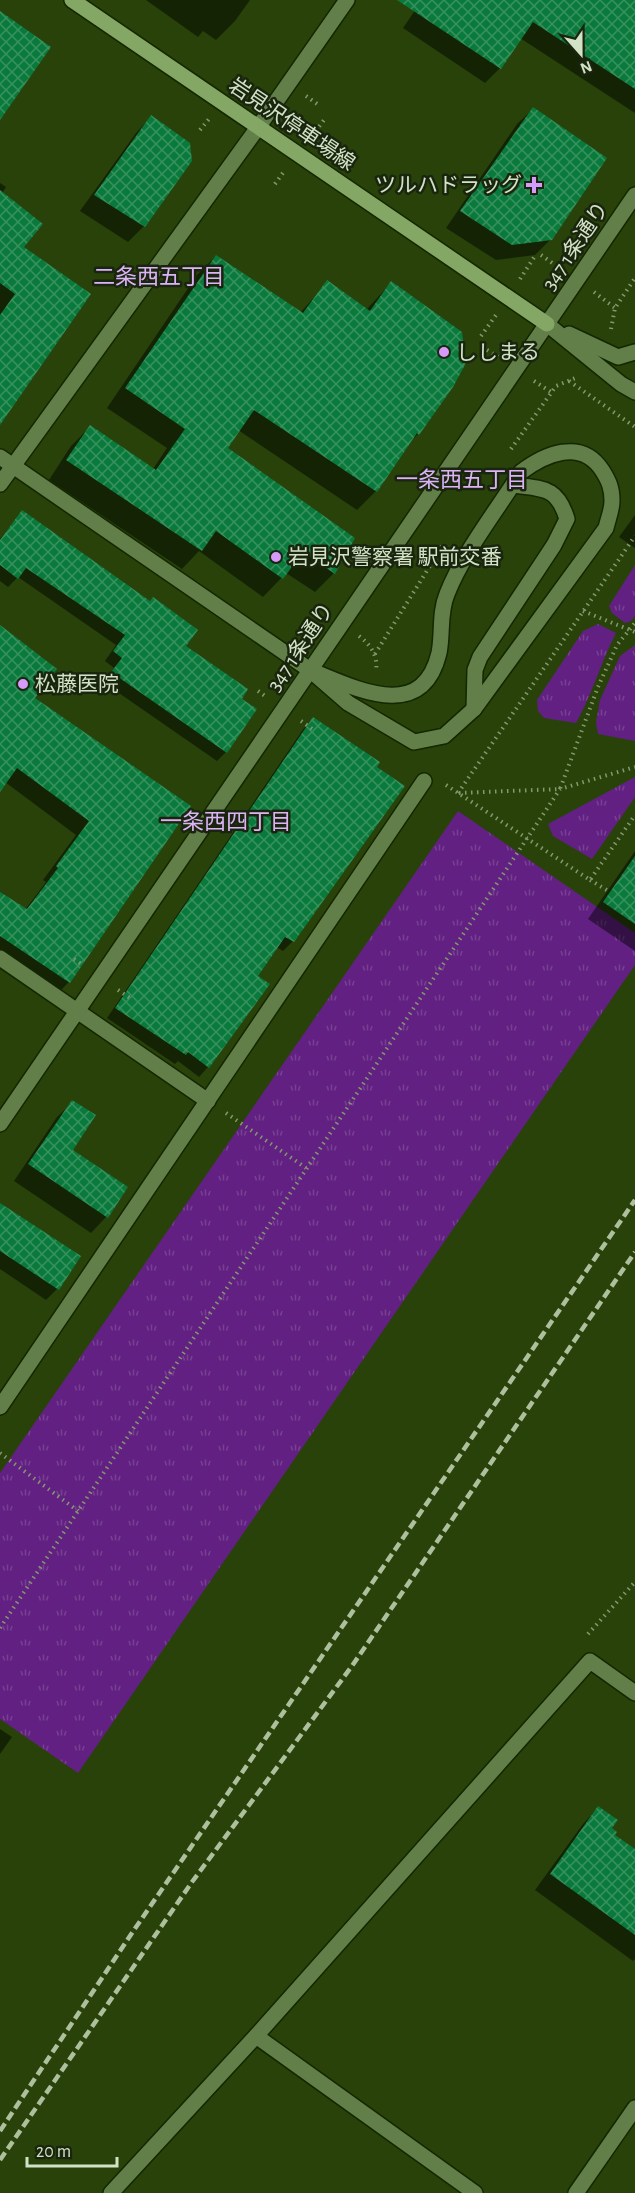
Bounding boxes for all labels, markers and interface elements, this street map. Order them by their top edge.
north arrow [551,24,611,84]
text: N [578,58,594,77]
street label: 岩見沢停車場線 [225,74,359,174]
place label: ツルハドラッグ [375,174,522,196]
marker: ツルハドラッグ [527,178,541,192]
street label: 347 1条通り [538,198,612,294]
district label: 二条西五丁目 [93,265,225,288]
place label: ししまる [456,342,540,363]
marker: ししまる [437,345,451,359]
district label: 一条西五丁目 [396,468,528,491]
place label: 岩見沢警察署 駅前交番 [288,546,501,568]
marker: 岩見沢警察署 駅前交番 [269,550,283,564]
street label: 347 1条通り [263,599,337,695]
place label: 松藤医院 [35,673,119,695]
marker: 松藤医院 [16,677,30,691]
district label: 一条西四丁目 [160,810,292,833]
scale bar [27,2130,117,2168]
text: 20 m [36,2143,71,2161]

